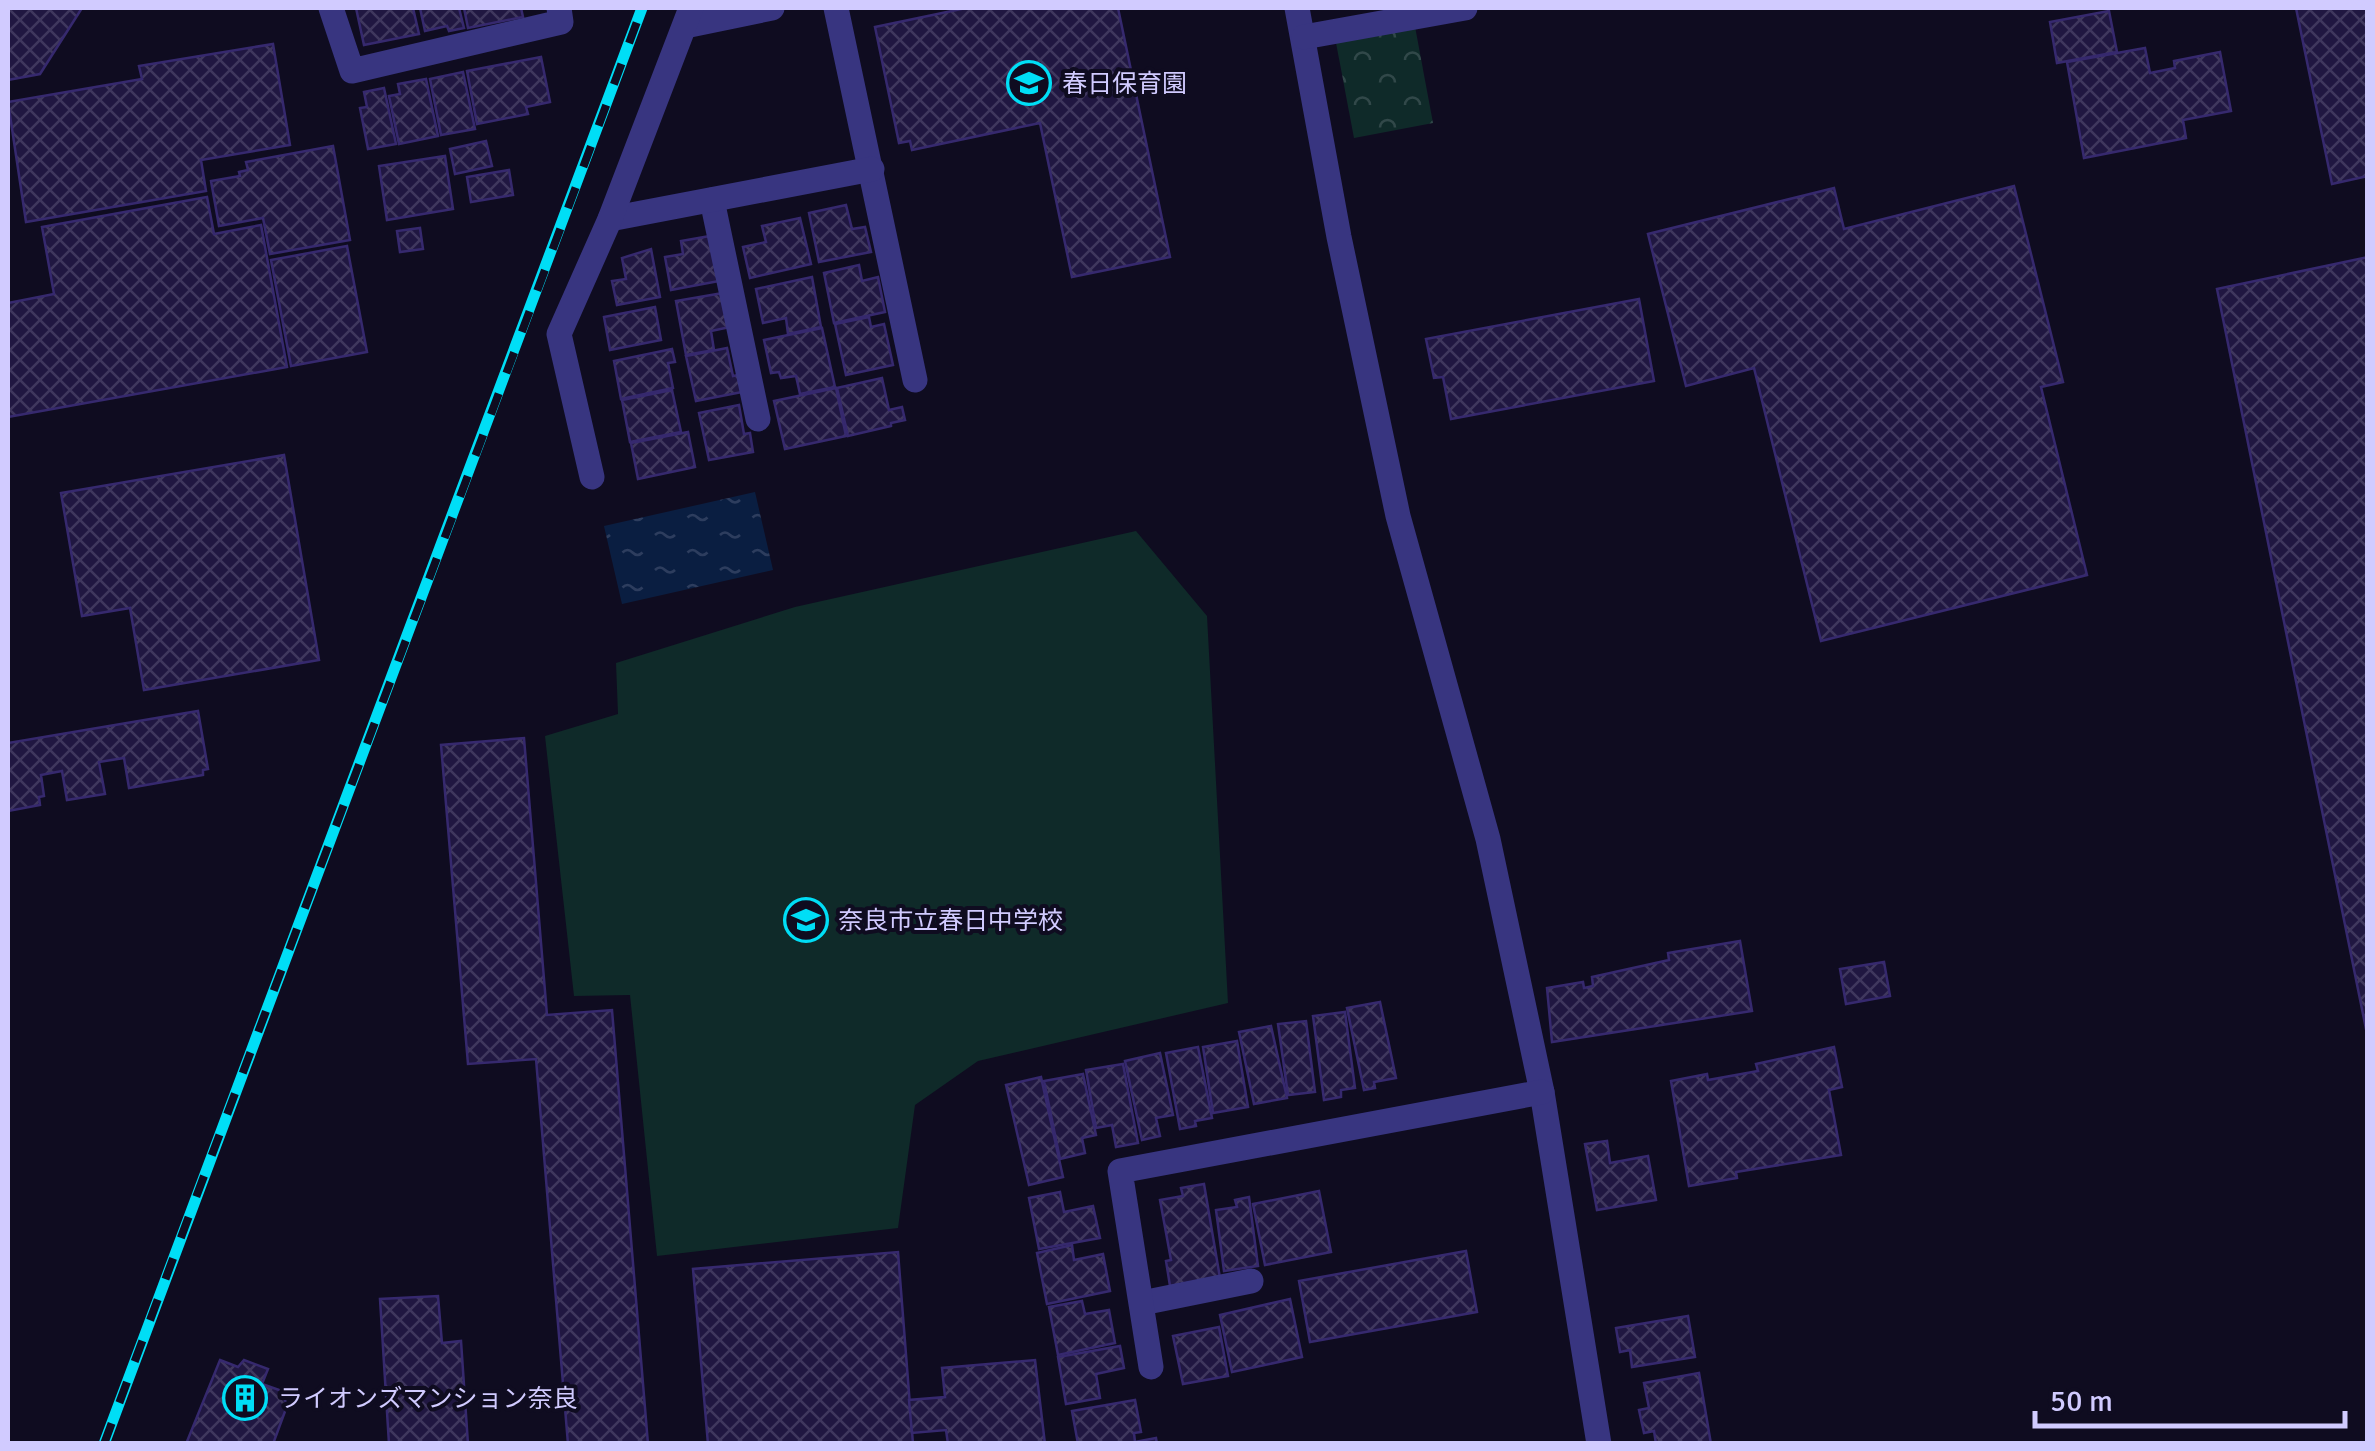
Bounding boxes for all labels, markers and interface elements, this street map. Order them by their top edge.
school or university icon: 春日保育園 [1006,60,1052,106]
place label: 春日保育園 [1062,68,1187,99]
school or university icon: 奈良市立春日中学校 [783,897,829,943]
place label: 奈良市立春日中学校 [838,905,1063,936]
scale bar [2035,1366,2345,1428]
building icon: ライオンズマンション奈良 [222,1375,268,1421]
place label: ライオンズマンション奈良 [278,1383,578,1414]
text: 50 m [2050,1383,2113,1420]

